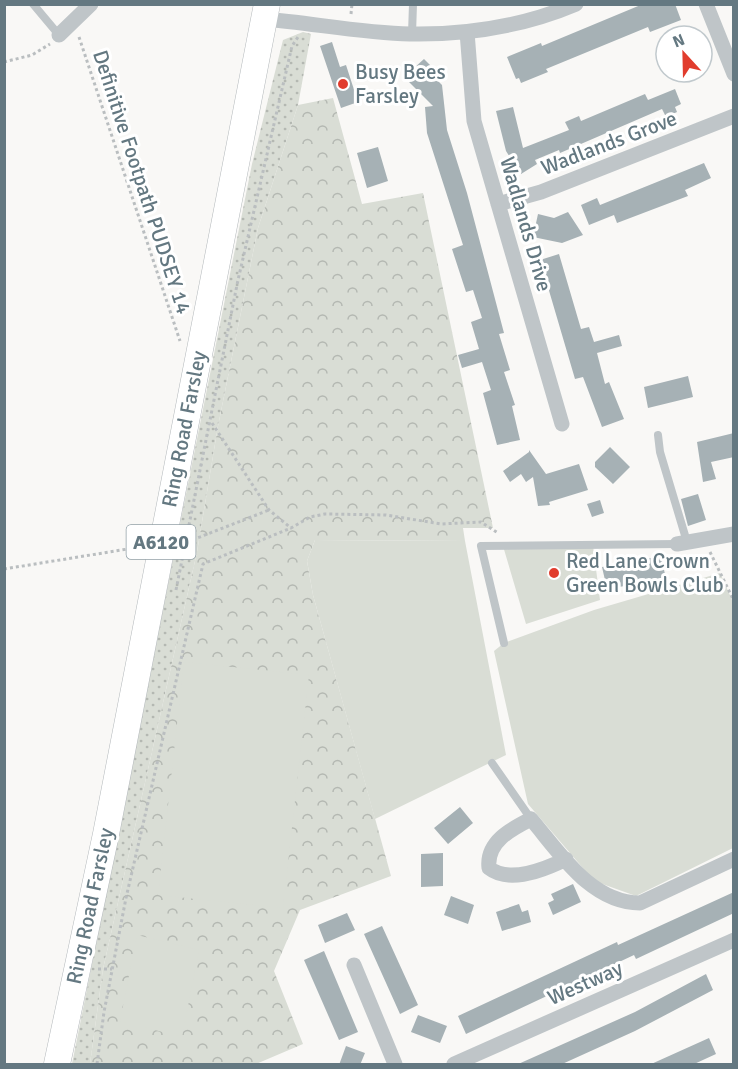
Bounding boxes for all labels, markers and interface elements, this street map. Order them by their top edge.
north arrow [654,24,714,84]
text: N [670,30,688,52]
street label: Definitive Footpath PUDSEY 14 [87,47,197,317]
place label: Busy Bees Farsley [355,59,446,109]
marker: Busy Bees Farsley [336,77,350,91]
street label: Wadlands Grove [537,105,681,181]
street label: Wadlands Drive [494,154,558,294]
street label: Ring Road Farsley [156,348,212,509]
road number: A6120 [126,525,195,559]
place label: Red Lane Crown Green Bowls Club [566,548,724,598]
marker: Red Lane Crown Green Bowls Club [547,566,561,580]
street label: Ring Road Farsley [61,825,119,986]
street label: Westway [543,955,627,1011]

